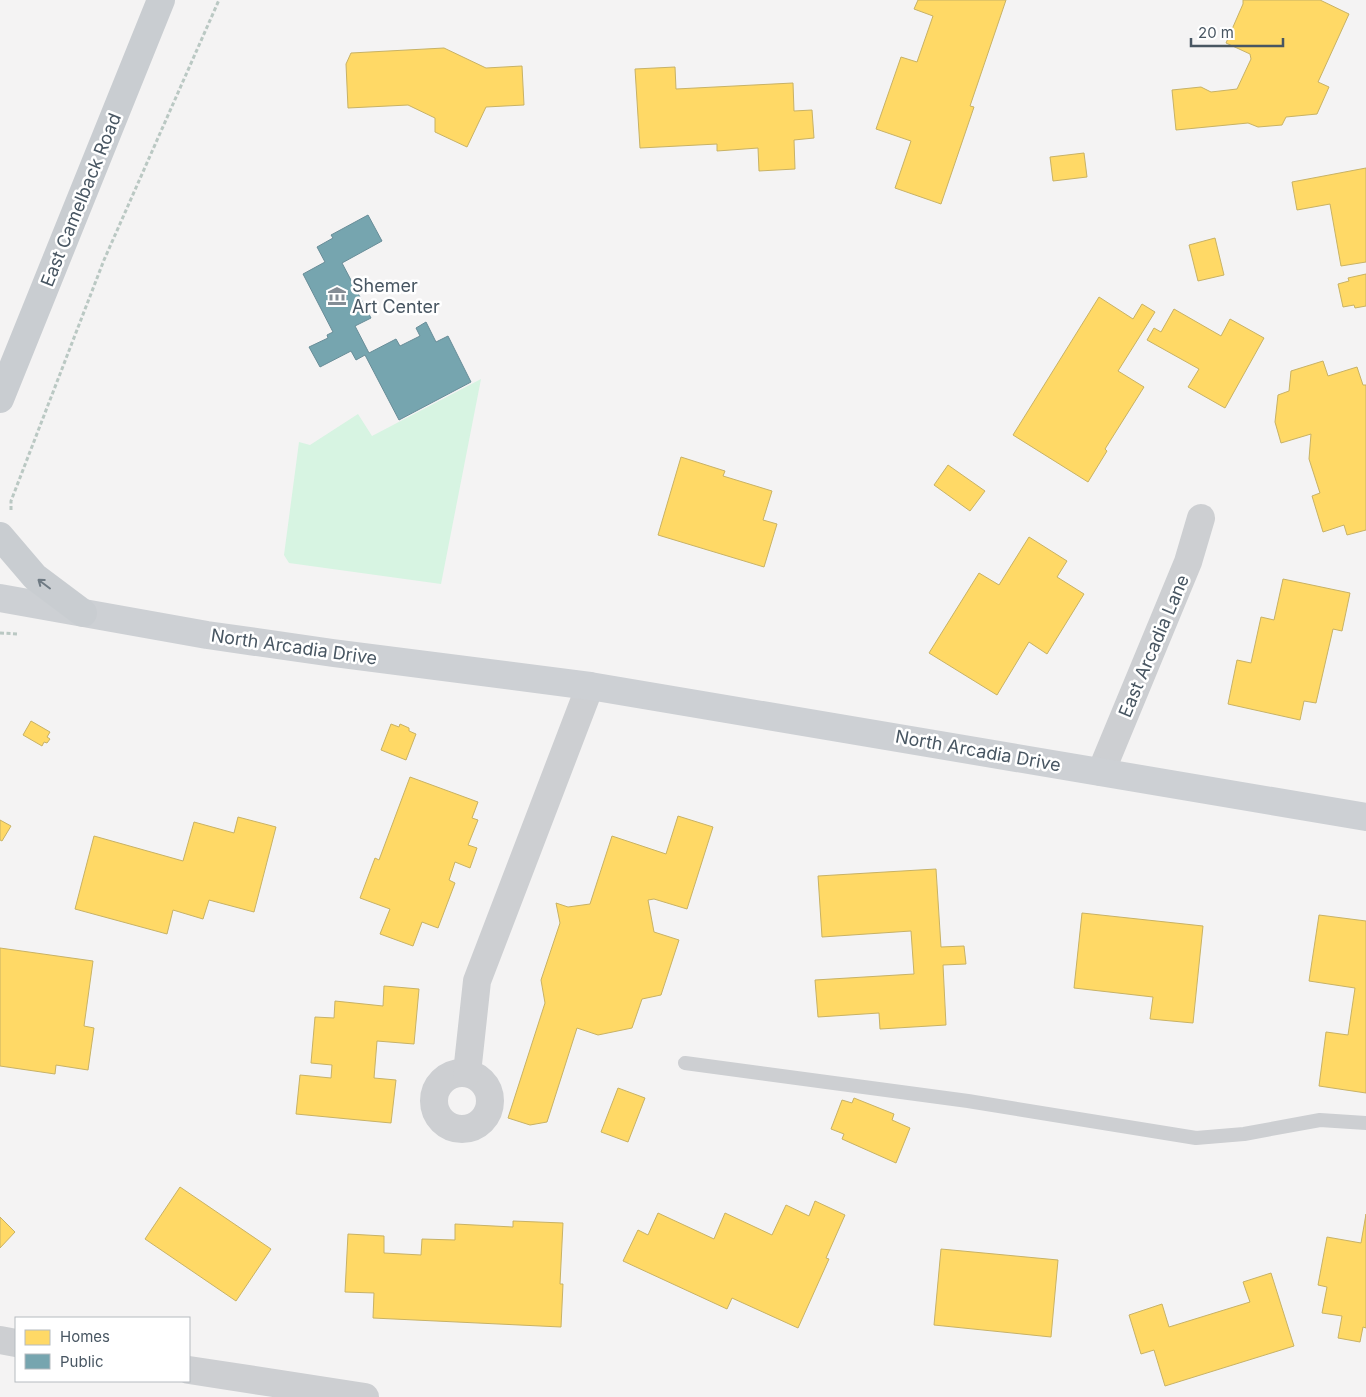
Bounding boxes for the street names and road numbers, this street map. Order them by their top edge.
street label: East Camelback Road [36,110,125,290]
street label: East Arcadia Lane [1114,571,1193,720]
street label: North Arcadia Drive [210,624,379,669]
street label: North Arcadia Drive [894,726,1062,775]

